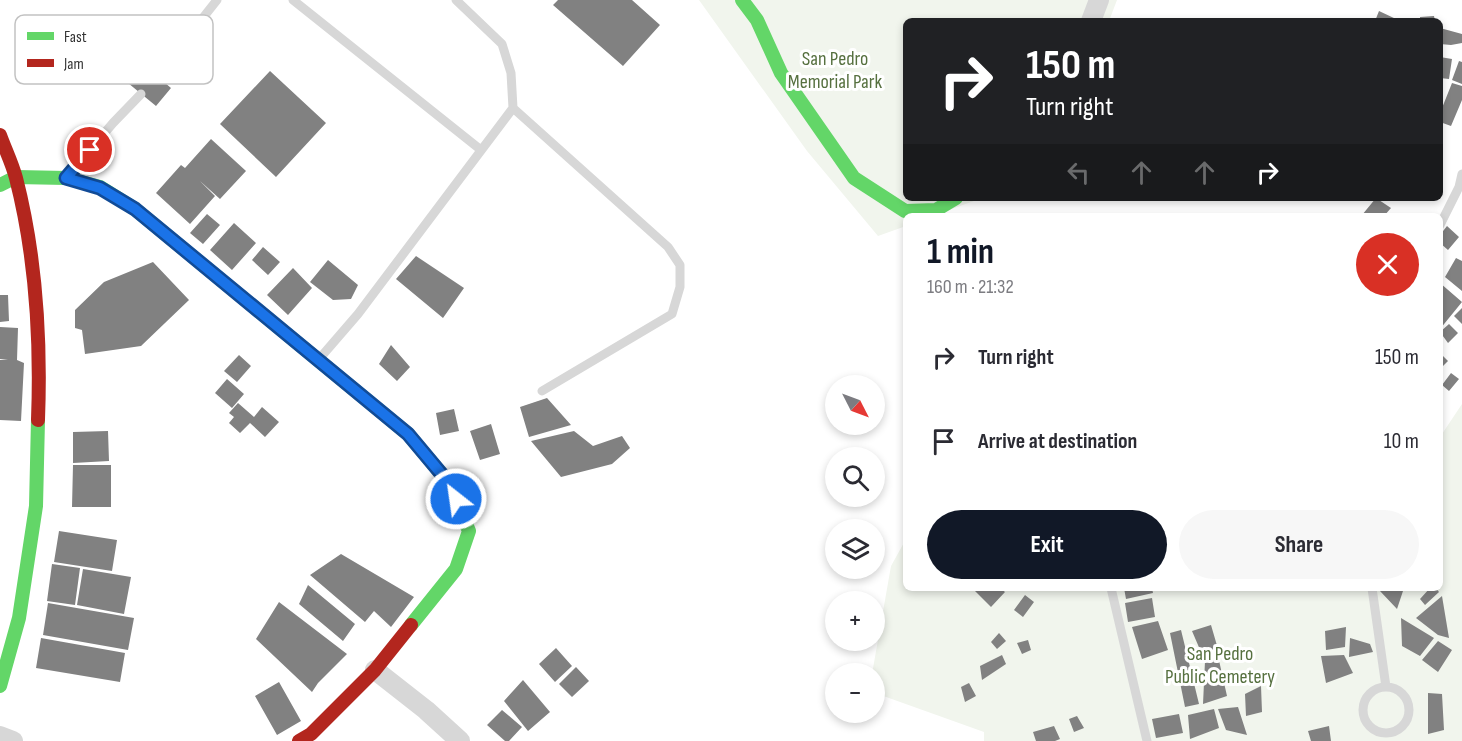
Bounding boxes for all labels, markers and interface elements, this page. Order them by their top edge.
legend [15,15,213,84]
text: Fast [64,28,87,47]
text: 150 m [1026,40,1115,91]
icon: right [927,42,1005,120]
park label: San Pedro Memorial Park [788,47,883,94]
text: Jam [63,55,84,74]
text: Turn right [1026,91,1113,123]
pin [64,124,115,175]
icon: arrive [73,133,106,166]
icon: left [1062,156,1095,189]
icon: ahead [1125,156,1158,189]
icon: ahead [1188,156,1221,189]
icon: right [1251,156,1284,189]
text: 1 min [927,231,994,274]
button: close [1356,233,1419,296]
text: 160 m · 21:32 [927,275,1014,299]
icon: right [927,341,960,374]
text: Turn right [978,344,1054,371]
text: 150 m [1375,344,1419,371]
north arrow [825,375,885,435]
map controls [825,375,885,723]
icon: arrive [927,425,960,458]
text: Arrive at destination [978,428,1137,455]
text: 10 m [1384,428,1419,455]
button: search [825,447,885,507]
position arrow [424,467,488,531]
button: Exit [927,510,1167,579]
button: Share [1179,510,1419,579]
button: layers [825,519,885,579]
button: + [825,591,885,651]
park label: San Pedro Public Cemetery [1165,642,1275,689]
button: − [825,663,885,723]

